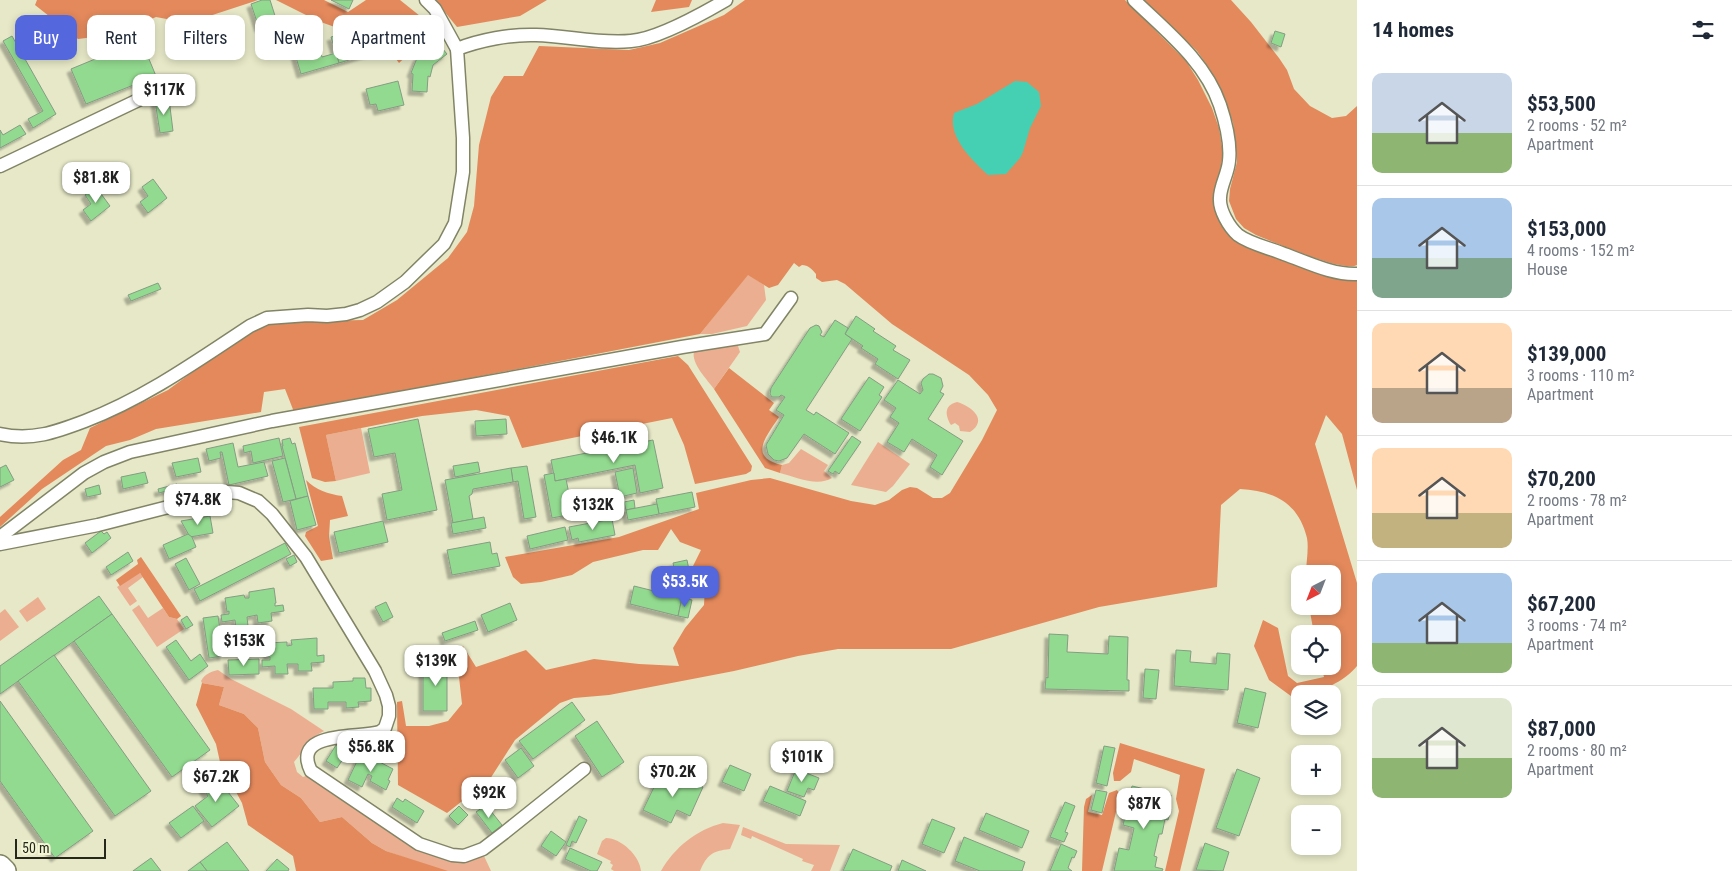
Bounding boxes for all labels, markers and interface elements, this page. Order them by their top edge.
chip: Buy [15,15,77,60]
chip: Rent [87,15,155,60]
chip: Filters [165,15,245,60]
chip: New [255,15,323,60]
chip: Apartment [333,15,444,60]
icon: filters [1689,16,1717,44]
text: 14 homes [1372,18,1454,42]
pin: $117K [129,74,199,116]
text: $117K [143,80,185,99]
text: $53,500 [1527,92,1596,116]
icon: home [1412,93,1472,153]
text: 2 rooms · 52 m² [1527,116,1627,135]
text: Apartment [1527,135,1594,154]
pin: $81.8K [55,162,137,204]
text: $81.8K [73,168,119,187]
text: $153,000 [1527,217,1606,241]
icon: home [1412,218,1472,278]
text: 4 rooms · 152 m² [1527,241,1635,260]
text: House [1527,260,1567,279]
text: $139,000 [1527,342,1606,366]
icon: home [1412,343,1472,403]
text: 3 rooms · 110 m² [1527,366,1635,385]
text: Apartment [1527,385,1594,404]
pin: $46.1K [573,422,655,464]
text: $46.1K [591,428,637,447]
text: $70,200 [1527,467,1596,491]
icon: home [1412,468,1472,528]
pin: $74.8K [157,484,239,526]
pin: $132K [558,488,628,531]
text: $74.8K [175,490,221,509]
text: 2 rooms · 78 m² [1527,491,1627,510]
text: $132K [572,495,614,514]
text: Apartment [1527,510,1594,529]
north arrow [1291,565,1341,615]
map controls [1291,565,1341,855]
pin: $53.5K [644,566,726,608]
text: $53.5K [662,572,708,591]
text: $67,200 [1527,592,1596,616]
icon: home [1412,593,1472,653]
text: 3 rooms · 74 m² [1527,616,1627,635]
pin: $153K [209,624,279,667]
button: locate [1291,625,1341,675]
text: $153K [223,631,265,650]
text: Apartment [1527,635,1594,654]
pin: $139K [401,644,471,687]
text: $139K [415,651,457,670]
button: layers [1291,685,1341,735]
text: $87,000 [1527,717,1596,741]
icon: home [1412,718,1472,778]
pin: $56.8K [330,730,412,773]
text: $56.8K [348,737,394,756]
pin: $101K [767,740,837,783]
text: 2 rooms · 80 m² [1527,741,1627,760]
button: + [1291,745,1341,795]
text: $101K [781,747,823,766]
pin: $70.2K [632,756,714,798]
pin: $67.2K [175,760,257,803]
text: Apartment [1527,760,1594,779]
text: $70.2K [650,762,696,781]
text: $67.2K [193,767,239,786]
pin: $92K [459,776,519,819]
text: $92K [472,783,506,802]
pin: $87K [1114,788,1174,830]
text: $87K [1127,794,1161,813]
button: − [1291,805,1341,855]
scale bar [15,836,106,859]
text: 50 m [22,840,50,856]

